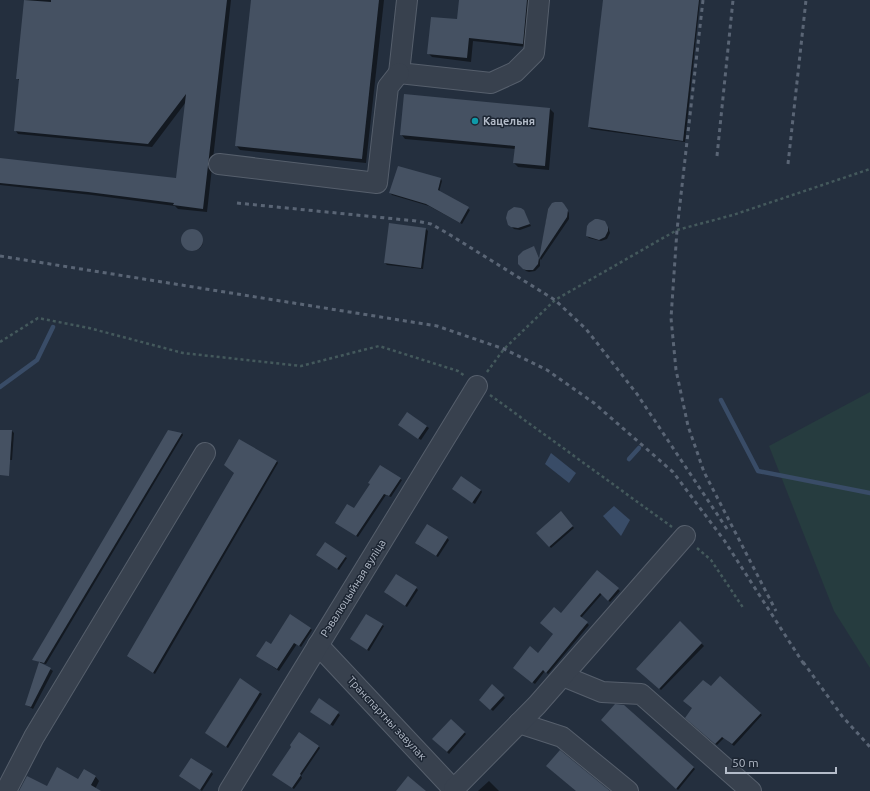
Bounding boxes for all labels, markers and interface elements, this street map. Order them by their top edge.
place label: Кацельня [483,115,535,127]
marker: Кацельня [470,116,480,126]
street label: Рэвалюцыйная вуліца [318,537,388,639]
street label: Транспартны завулак [345,674,429,762]
scale bar [726,749,836,775]
text: 50 m [732,756,759,769]

